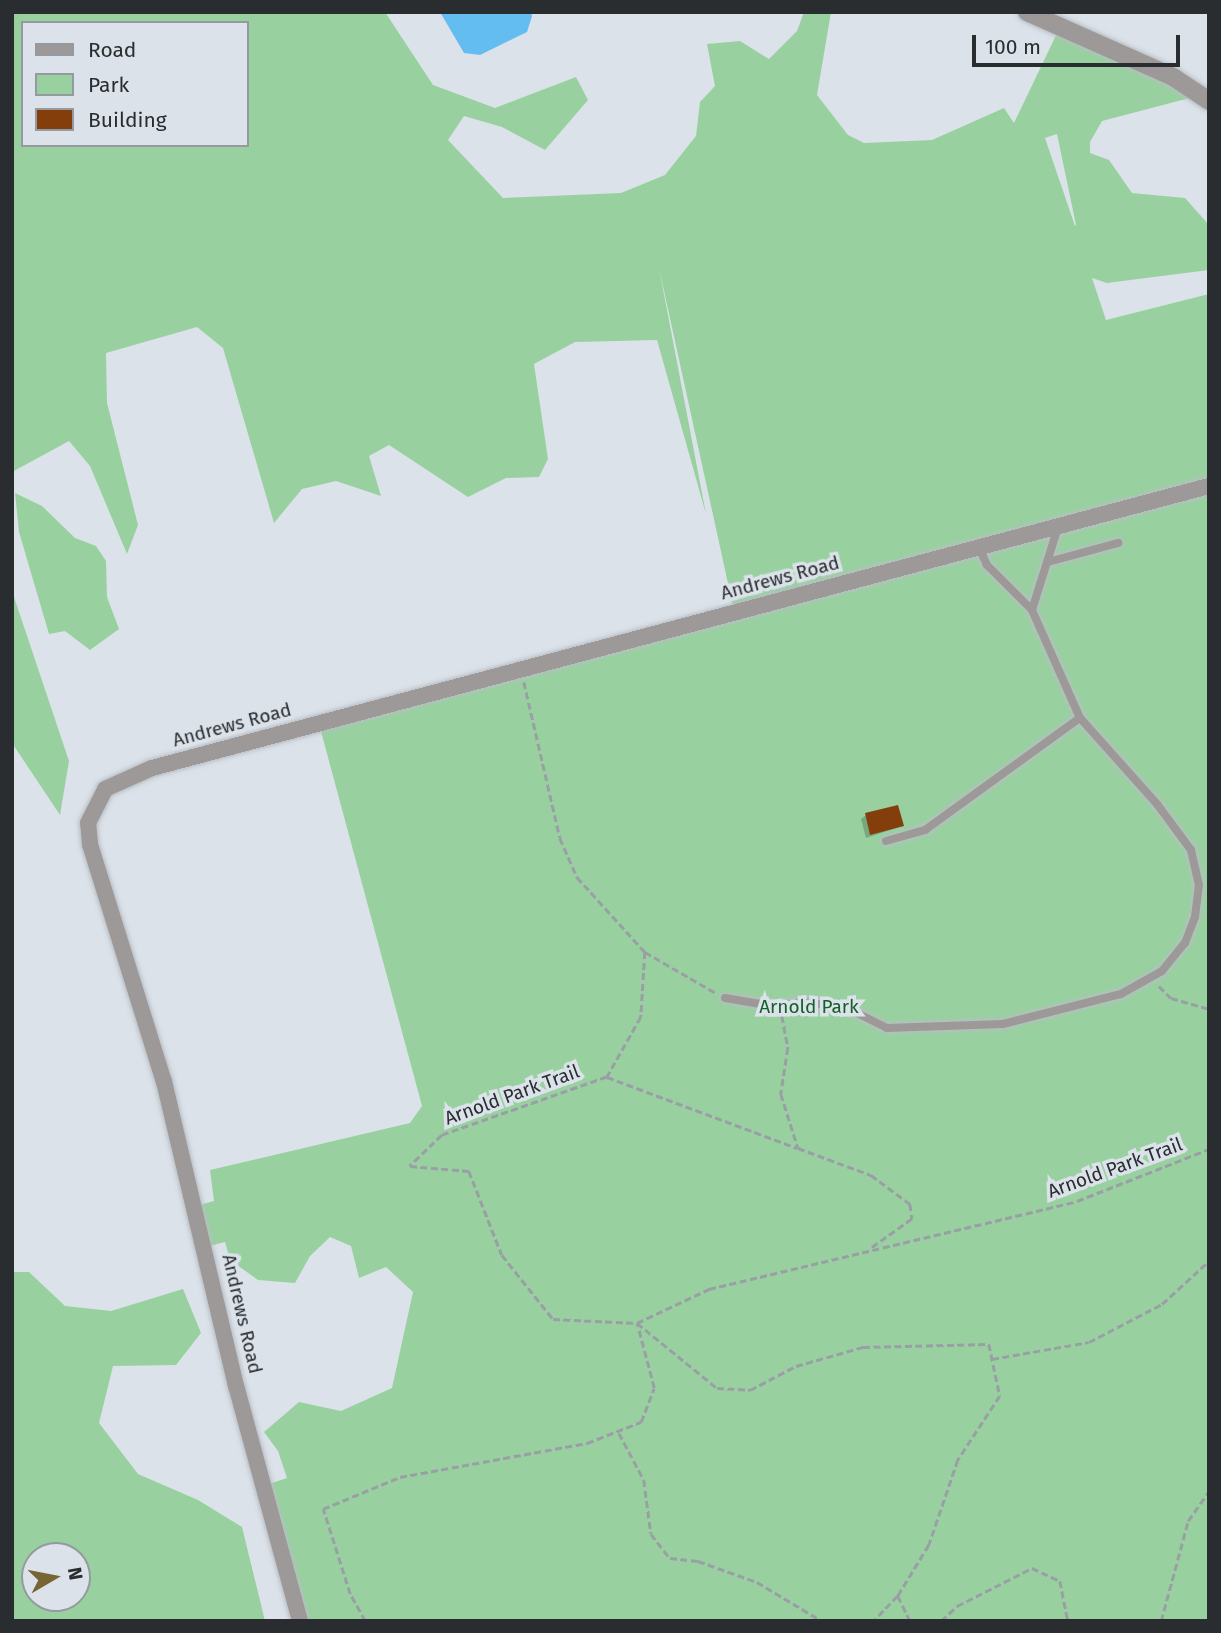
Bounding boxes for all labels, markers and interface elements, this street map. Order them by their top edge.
legend [21,21,248,147]
scale bar [976,21,1184,65]
text: 100 m [985,34,1041,60]
text: Road [88,37,136,63]
text: Park [88,72,129,98]
text: Building [88,107,167,133]
street label: Andrews Road [718,551,842,605]
street label: Andrews Road [170,698,294,752]
park label: Arnold Park [759,996,859,1018]
street label: Arnold Park Trail [441,1060,583,1130]
street label: Arnold Park Trail [1044,1133,1186,1203]
street label: Andrews Road [217,1252,267,1376]
north arrow [21,1542,91,1612]
text: N [63,1565,88,1582]

